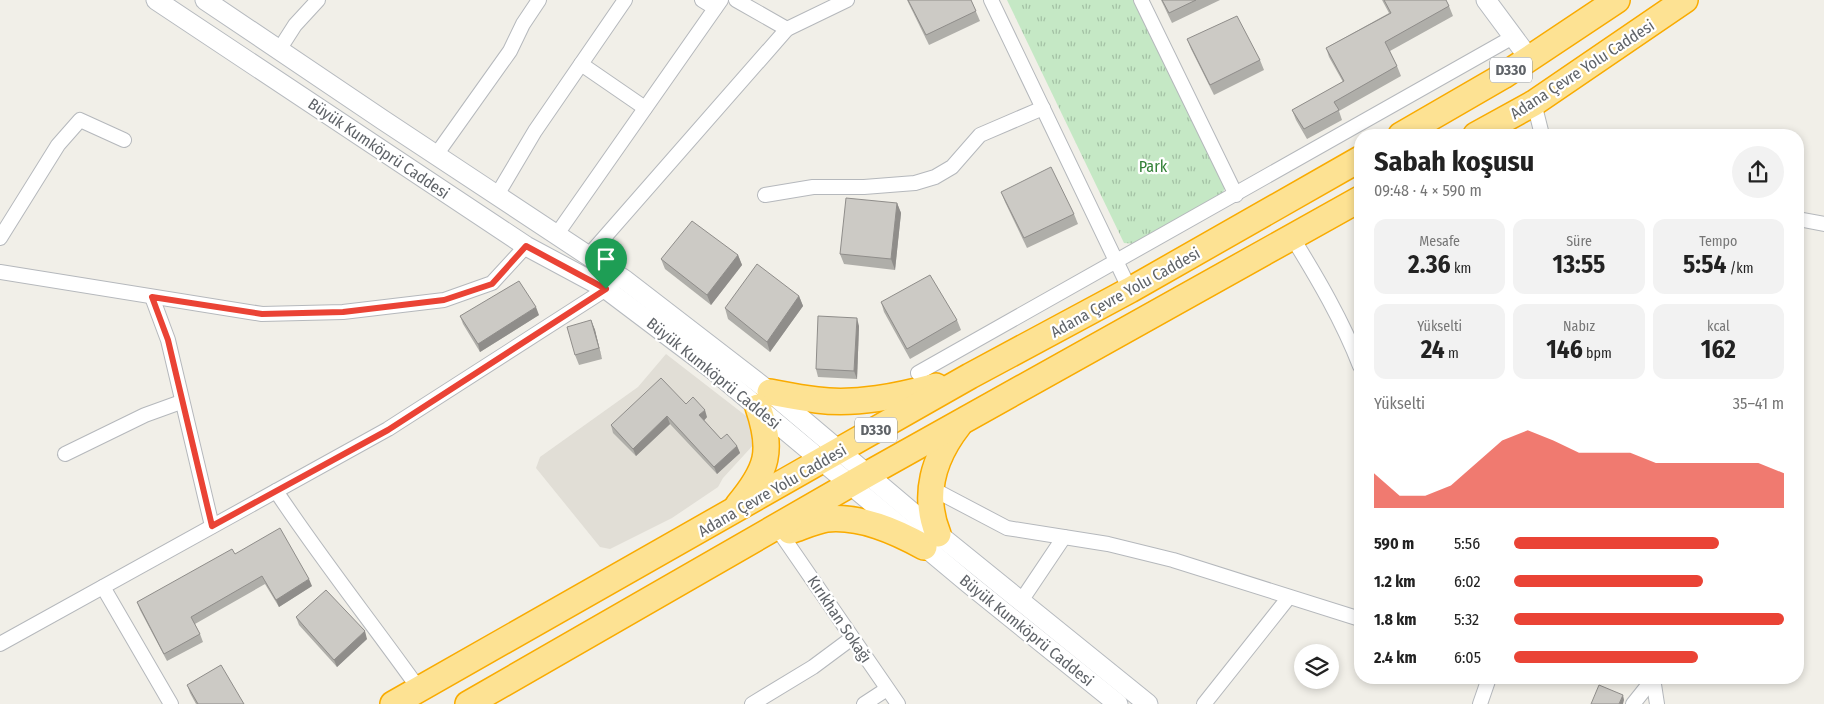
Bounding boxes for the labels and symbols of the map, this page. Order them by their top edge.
street label: Adana Çevre Yolu Caddesi [1507,16,1658,124]
road number: D330 [1490,58,1532,82]
street label: Büyük Kumköprü Caddesi [304,94,453,203]
park label: Park [1139,157,1168,176]
pin [585,238,627,289]
street label: Adana Çevre Yolu Caddesi [1047,243,1204,342]
street label: Büyük Kumköprü Caddesi [643,314,784,433]
road number: D330 [855,418,897,442]
street label: Adana Çevre Yolu Caddesi [695,440,850,542]
street label: Büyük Kumköprü Caddesi [956,571,1097,690]
street label: Kırıkhan Sokağı [804,572,876,666]

